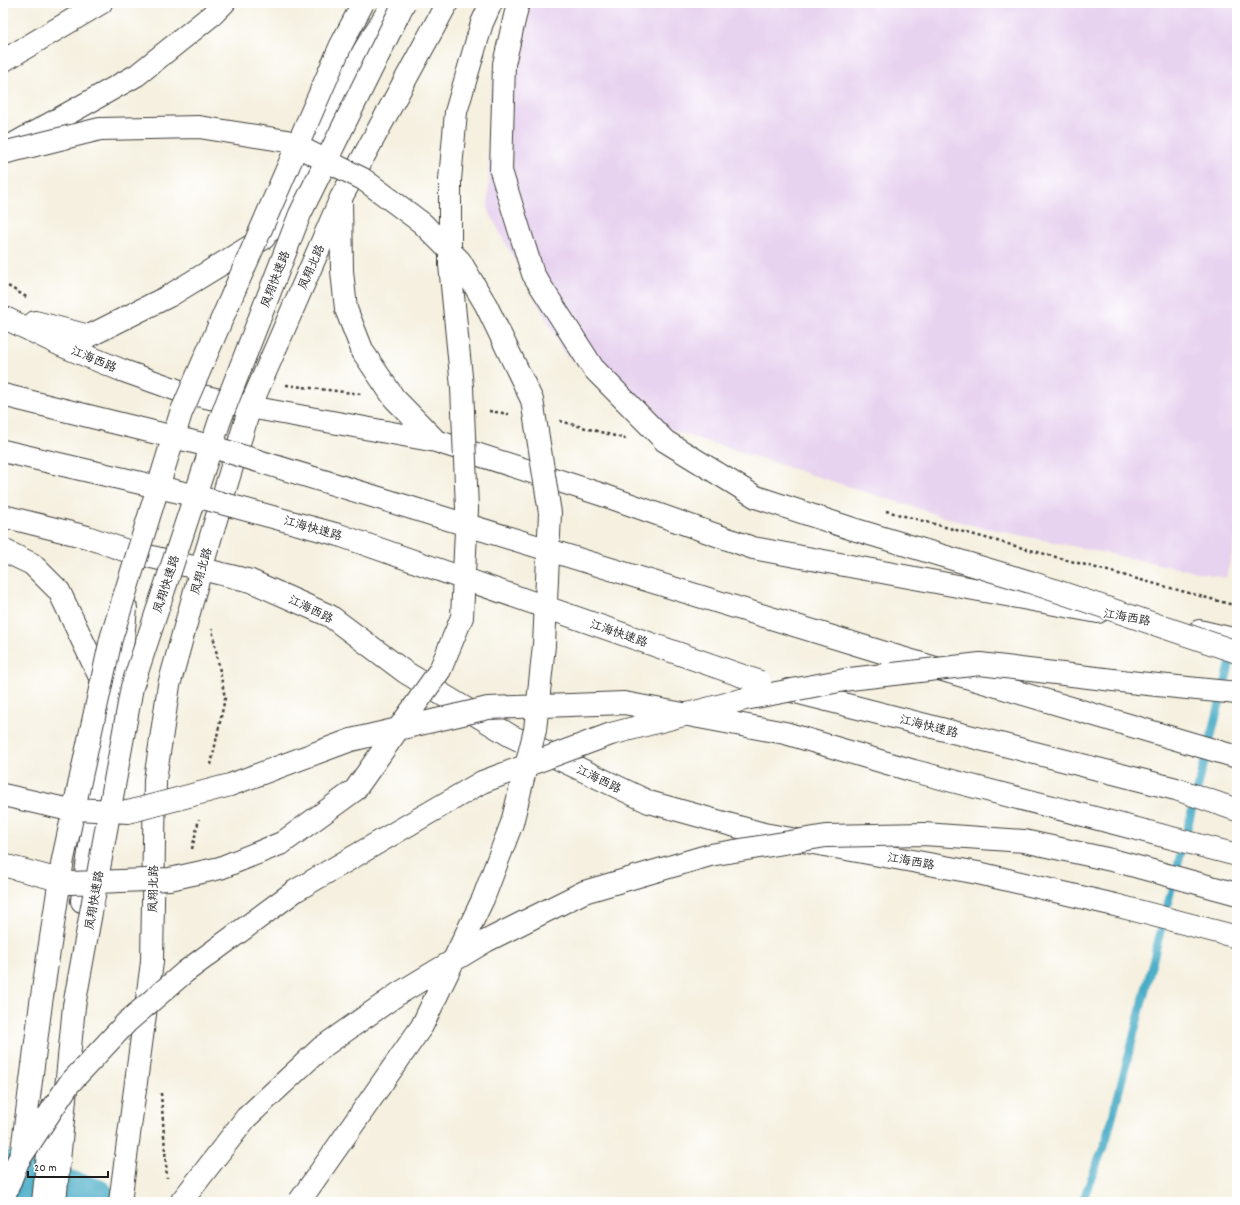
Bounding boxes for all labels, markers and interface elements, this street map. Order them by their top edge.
street label: 凤翔北路 [295,242,330,293]
street label: 凤翔快速路 [258,248,295,311]
street label: 江海西路 [68,343,119,378]
street label: 江海快速路 [281,513,344,546]
street label: 凤翔北路 [188,546,217,597]
street label: 凤翔快速路 [150,553,185,616]
street label: 江海西路 [285,592,336,629]
street label: 江海西路 [1102,606,1152,631]
street label: 江海快速路 [587,617,650,652]
street label: 江海快速路 [897,712,960,743]
street label: 江海西路 [573,762,624,799]
street label: 江海西路 [886,850,936,875]
street label: 凤翔北路 [146,865,163,913]
street label: 凤翔快速路 [82,869,109,931]
scale bar [28,1153,108,1179]
text: 20 m [34,1160,57,1177]

